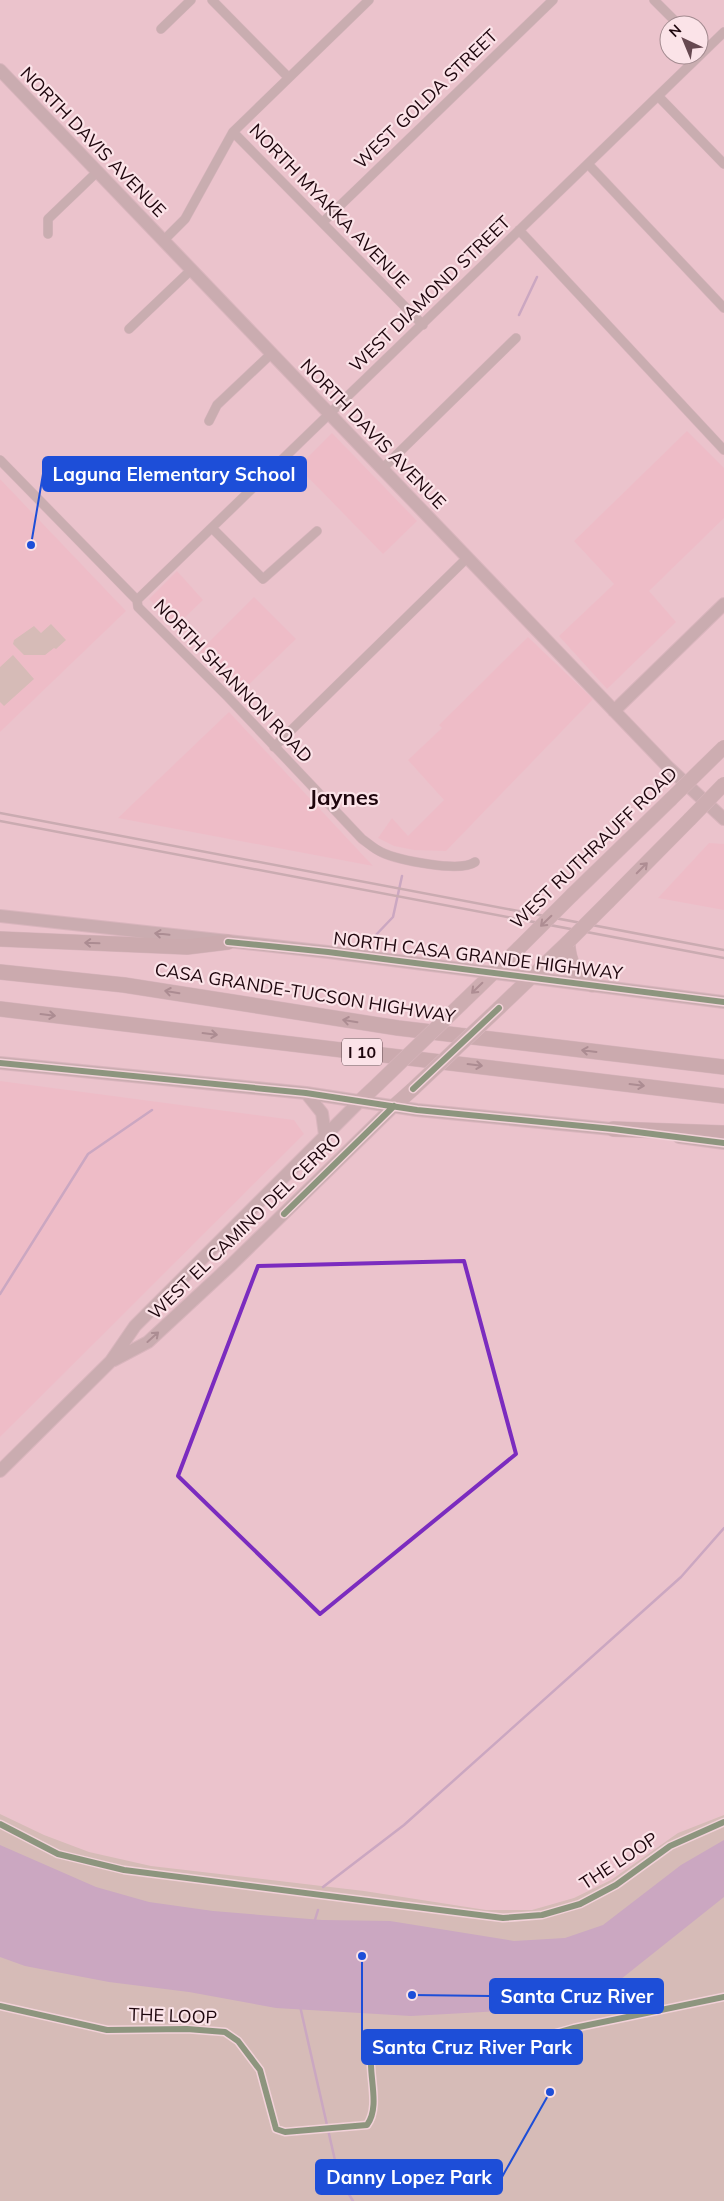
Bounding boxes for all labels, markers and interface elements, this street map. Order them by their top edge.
north arrow [659,15,709,65]
text: N [665,21,685,41]
street label: WEST GOLDA STREET [349,24,502,173]
street label: NORTH DAVIS AVENUE [16,62,171,222]
street label: NORTH MYAKKA AVENUE [245,119,414,293]
street label: WEST DIAMOND STREET [344,211,515,377]
street label: NORTH DAVIS AVENUE [296,354,451,514]
callout: Laguna Elementary School [43,457,306,491]
text: Laguna Elementary School [53,462,295,486]
street label: NORTH SHANNON ROAD [149,594,318,767]
street label: WEST RUTHRAUFF ROAD [505,762,682,933]
district label: Jaynes [309,783,379,811]
one-way arrow [636,861,648,874]
one-way arrow [540,915,552,928]
street label: NORTH CASA GRANDE HIGHWAY [332,926,625,985]
one-way arrow [155,929,171,939]
one-way arrow [85,939,101,948]
street label: CASA GRANDE-TUCSON HIGHWAY [153,957,458,1028]
one-way arrow [471,982,484,994]
one-way arrow [165,987,181,997]
one-way arrow [40,1010,56,1020]
one-way arrow [342,1015,358,1025]
one-way arrow [201,1029,217,1039]
road number: I 10 [342,1038,382,1066]
one-way arrow [581,1046,597,1056]
one-way arrow [467,1060,483,1070]
one-way arrow [628,1080,644,1090]
street label: WEST EL CAMINO DEL CERRO [143,1127,346,1324]
one-way arrow [147,1331,160,1343]
street label: THE LOOP [575,1827,662,1894]
callout: Santa Cruz River [490,1979,663,2013]
text: Santa Cruz River [500,1984,654,2008]
street label: THE LOOP [128,2002,218,2029]
callout: Santa Cruz River Park [362,2030,582,2064]
text: Santa Cruz River Park [372,2035,573,2059]
callout: Danny Lopez Park [316,2160,502,2194]
text: Danny Lopez Park [326,2165,492,2189]

